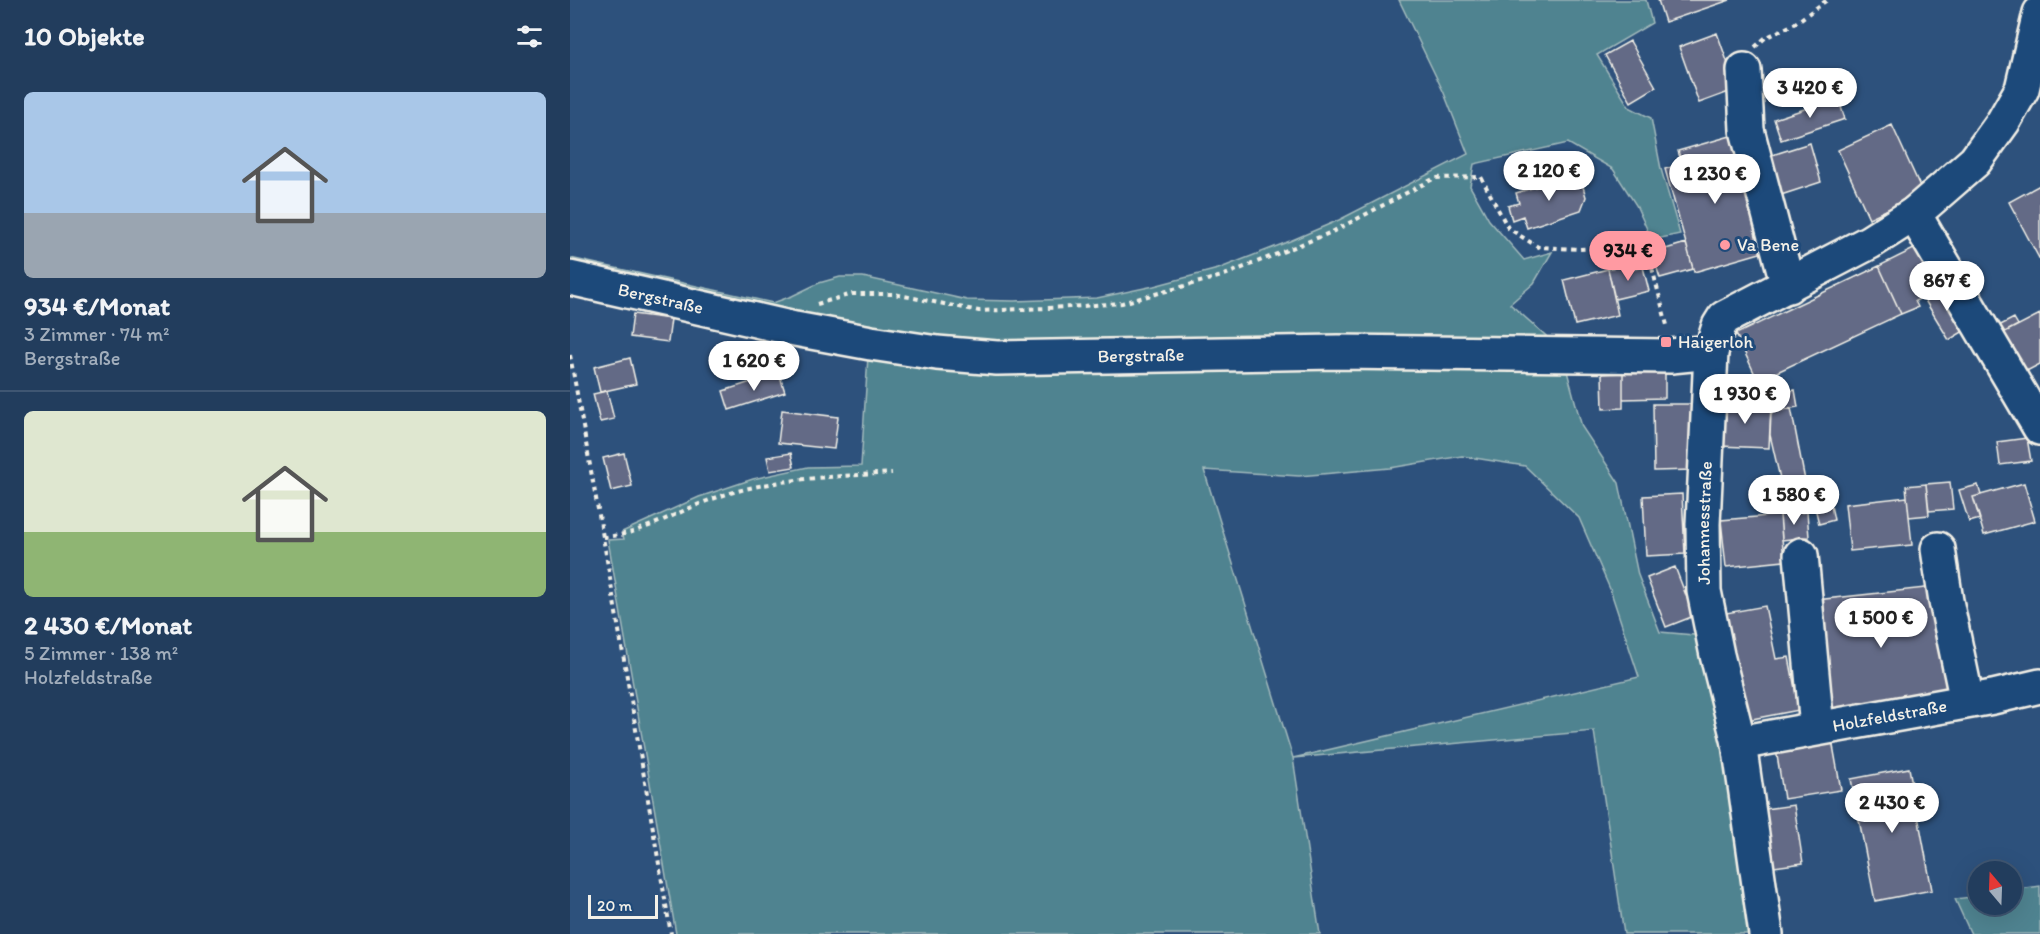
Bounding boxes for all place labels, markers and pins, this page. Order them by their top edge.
pin: 3 420 € [1755,68,1865,119]
pin: 2 120 € [1494,151,1604,202]
pin: 1 230 € [1660,154,1770,205]
pin: 934 € [1586,231,1670,282]
place label: Va Bene [1737,234,1799,256]
marker: Va Bene [1718,238,1732,252]
pin: 867 € [1905,261,1989,312]
place label: Haigerloh [1678,331,1753,353]
marker: Haigerloh [1659,335,1673,349]
pin: 1 620 € [699,341,809,392]
pin: 1 930 € [1690,374,1800,425]
pin: 1 580 € [1739,475,1849,526]
pin: 1 500 € [1826,598,1936,649]
pin: 2 430 € [1837,783,1947,834]

